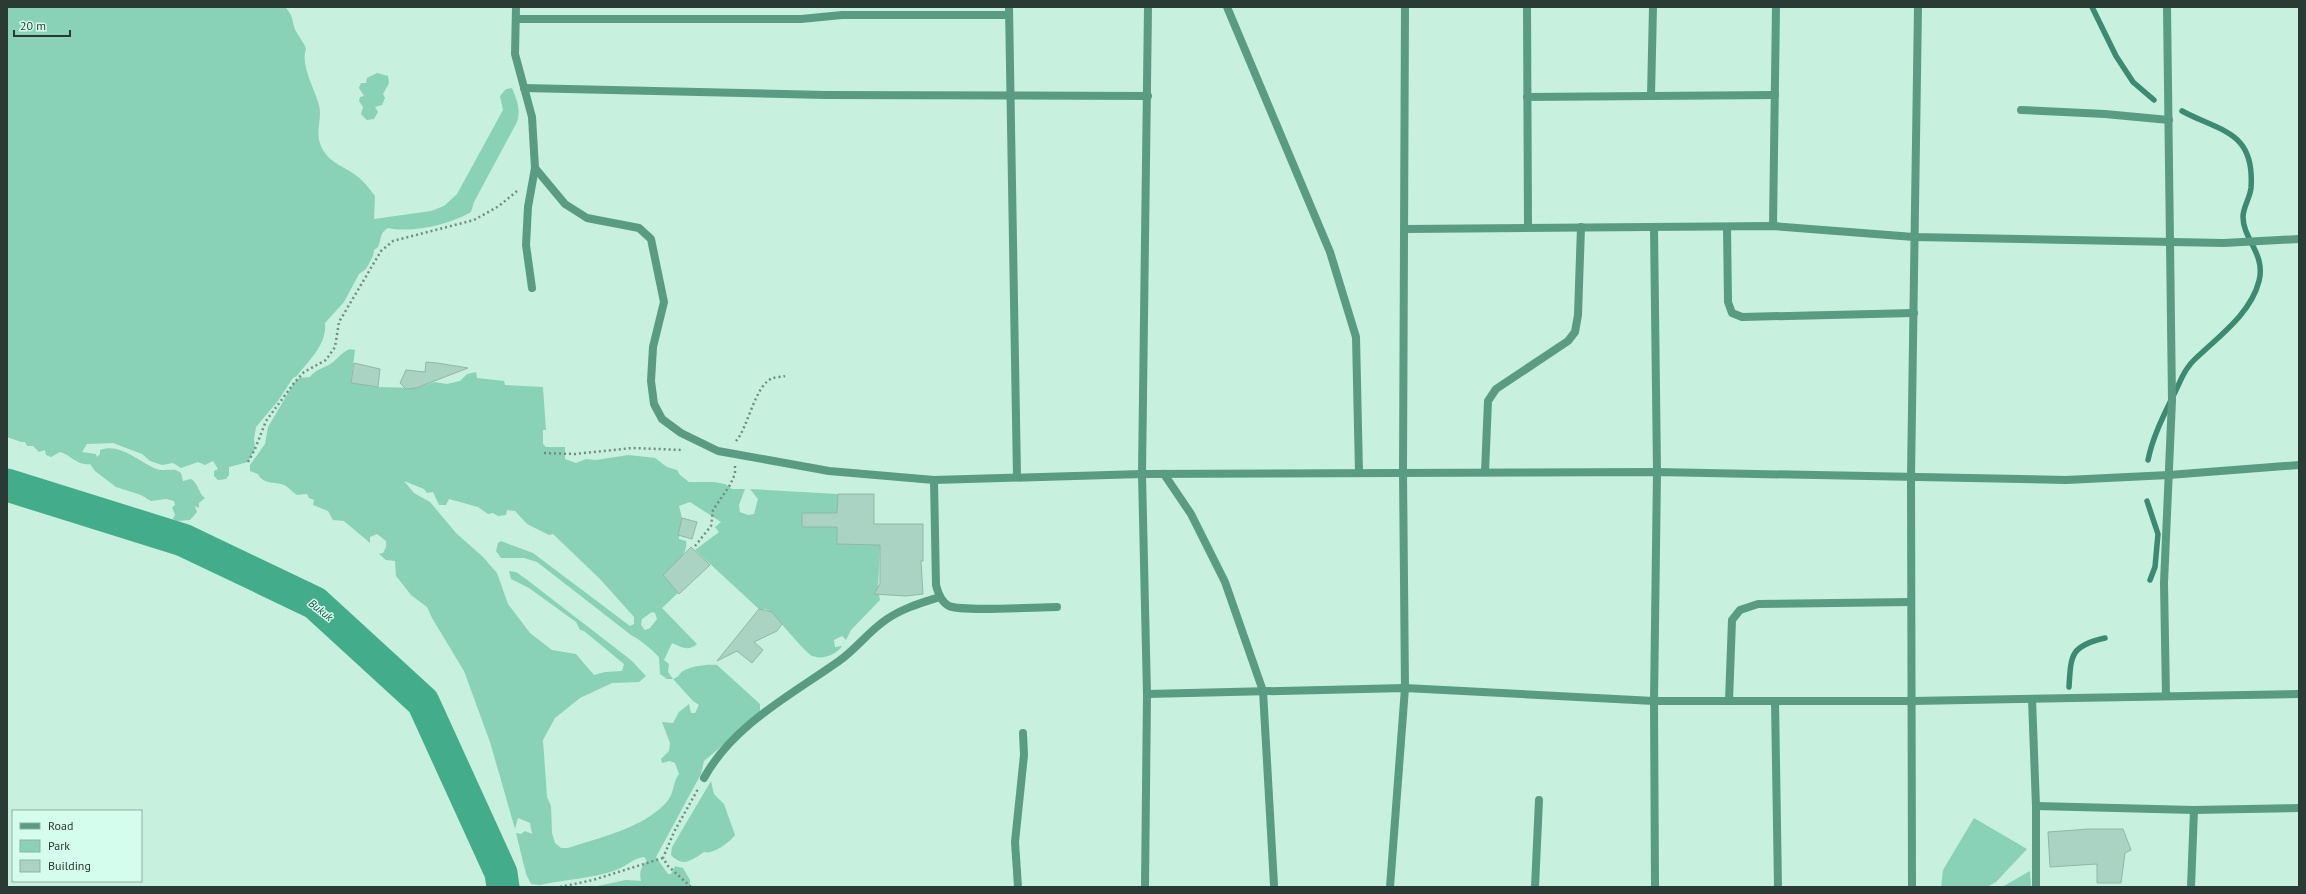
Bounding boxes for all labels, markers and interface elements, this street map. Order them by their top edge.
scale bar [14,12,70,38]
text: 20 m [20,18,46,33]
water label: Bukuk [306,596,337,625]
legend [12,810,142,882]
text: Road [48,818,73,833]
text: Park [48,838,70,853]
text: Building [48,858,91,873]

